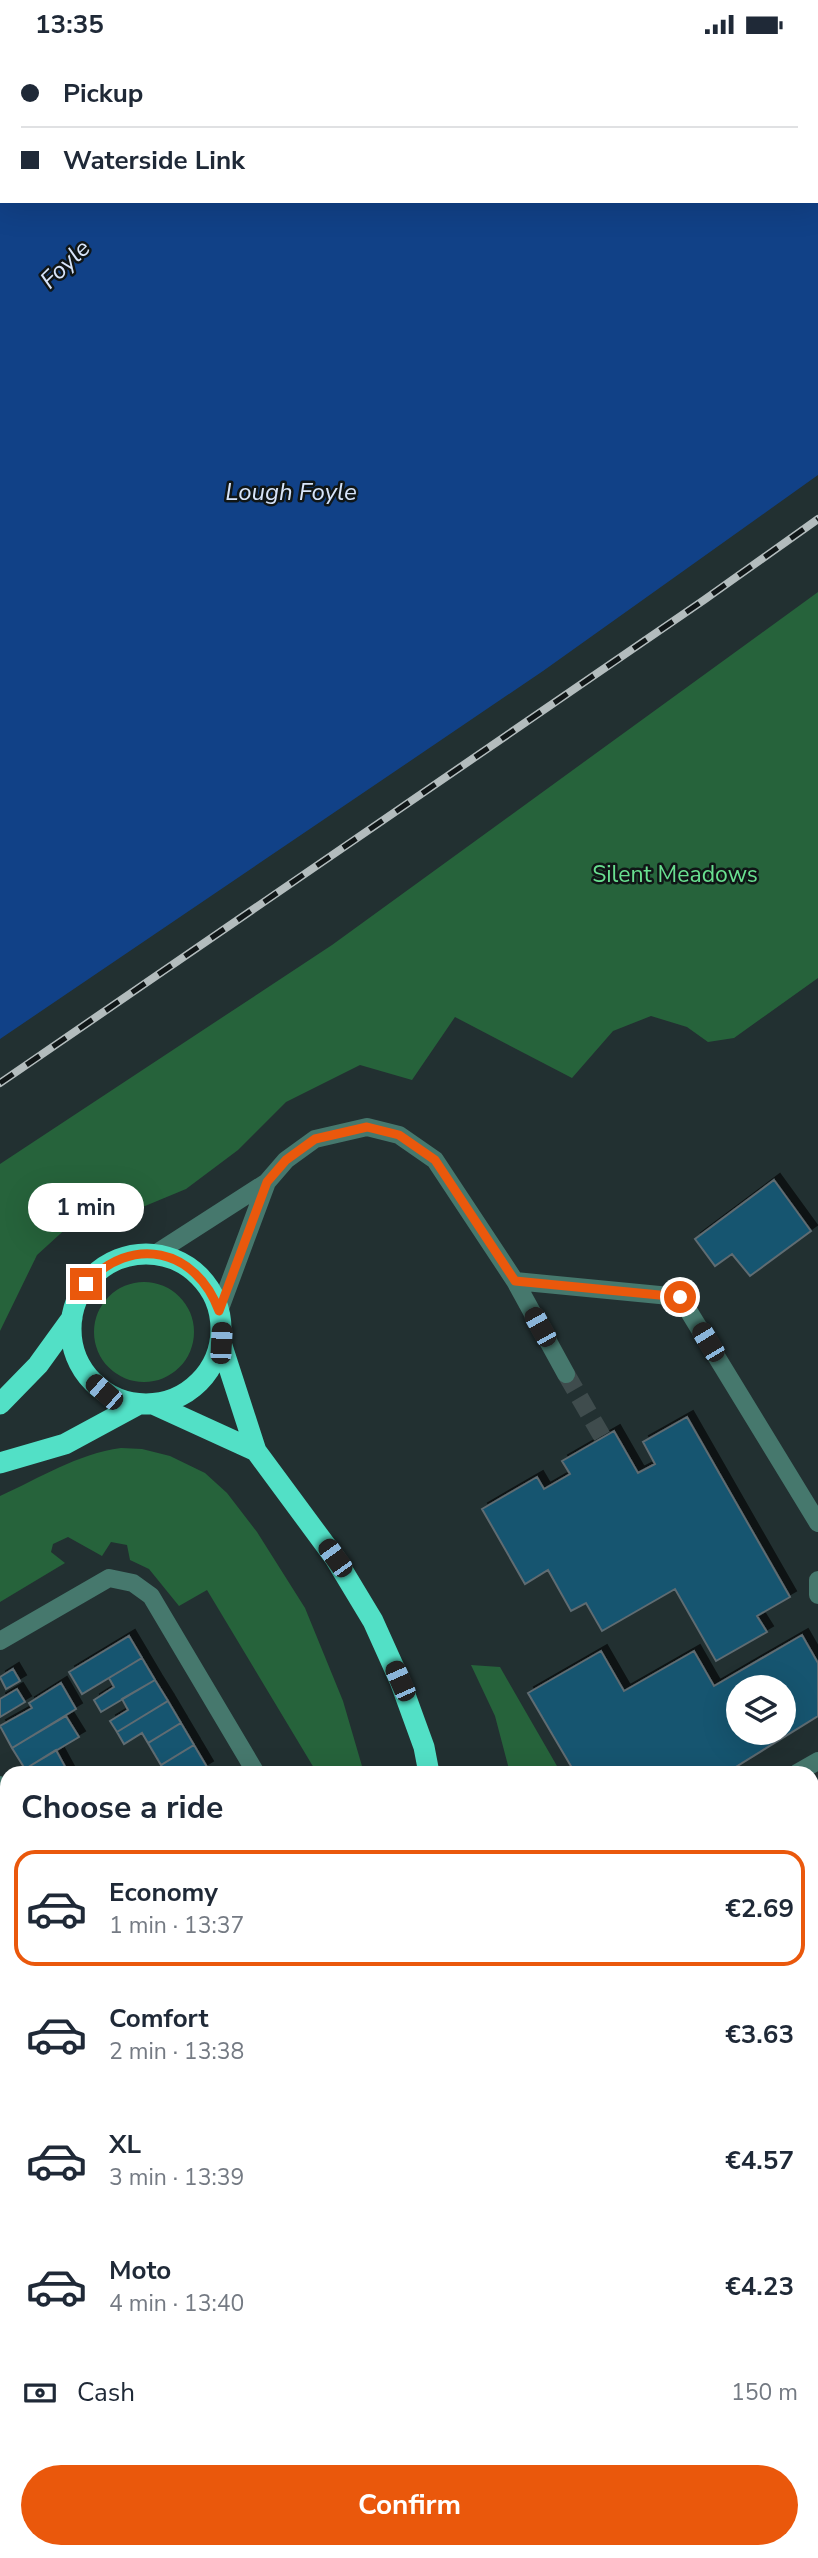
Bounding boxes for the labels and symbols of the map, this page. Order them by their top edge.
water label: Foyle [33,232,97,296]
water label: Lough Foyle [225,476,357,508]
park label: Silent Meadows [592,859,758,890]
callout: 1 min [28,1183,144,1231]
route end [70,1268,102,1300]
route start [664,1281,696,1313]
car [521,1304,560,1350]
car [689,1319,728,1365]
car [210,1321,233,1365]
car [82,1370,127,1414]
car [315,1535,356,1581]
car [382,1658,419,1704]

